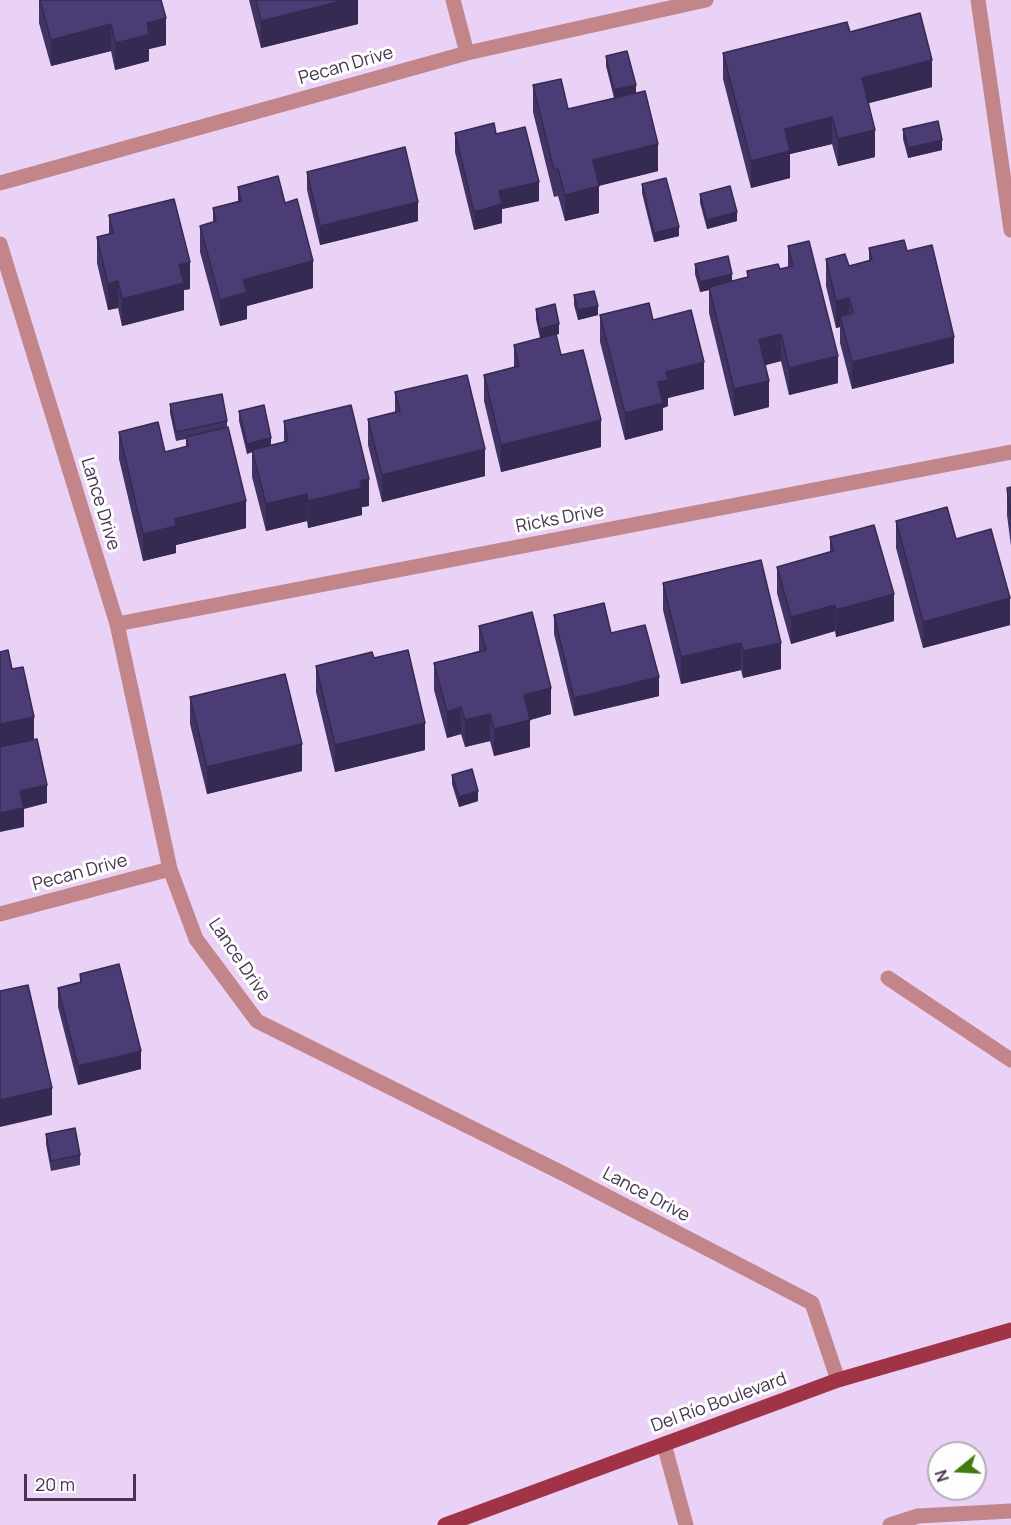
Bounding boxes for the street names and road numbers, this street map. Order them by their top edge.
street label: Pecan Drive [296,42,396,90]
street label: Lance Drive [76,455,124,553]
street label: Ricks Drive [514,500,606,538]
street label: Pecan Drive [30,850,130,896]
street label: Lance Drive [203,914,275,1006]
street label: Lance Drive [599,1163,693,1227]
street label: Del Río Boulevard [648,1368,790,1438]

